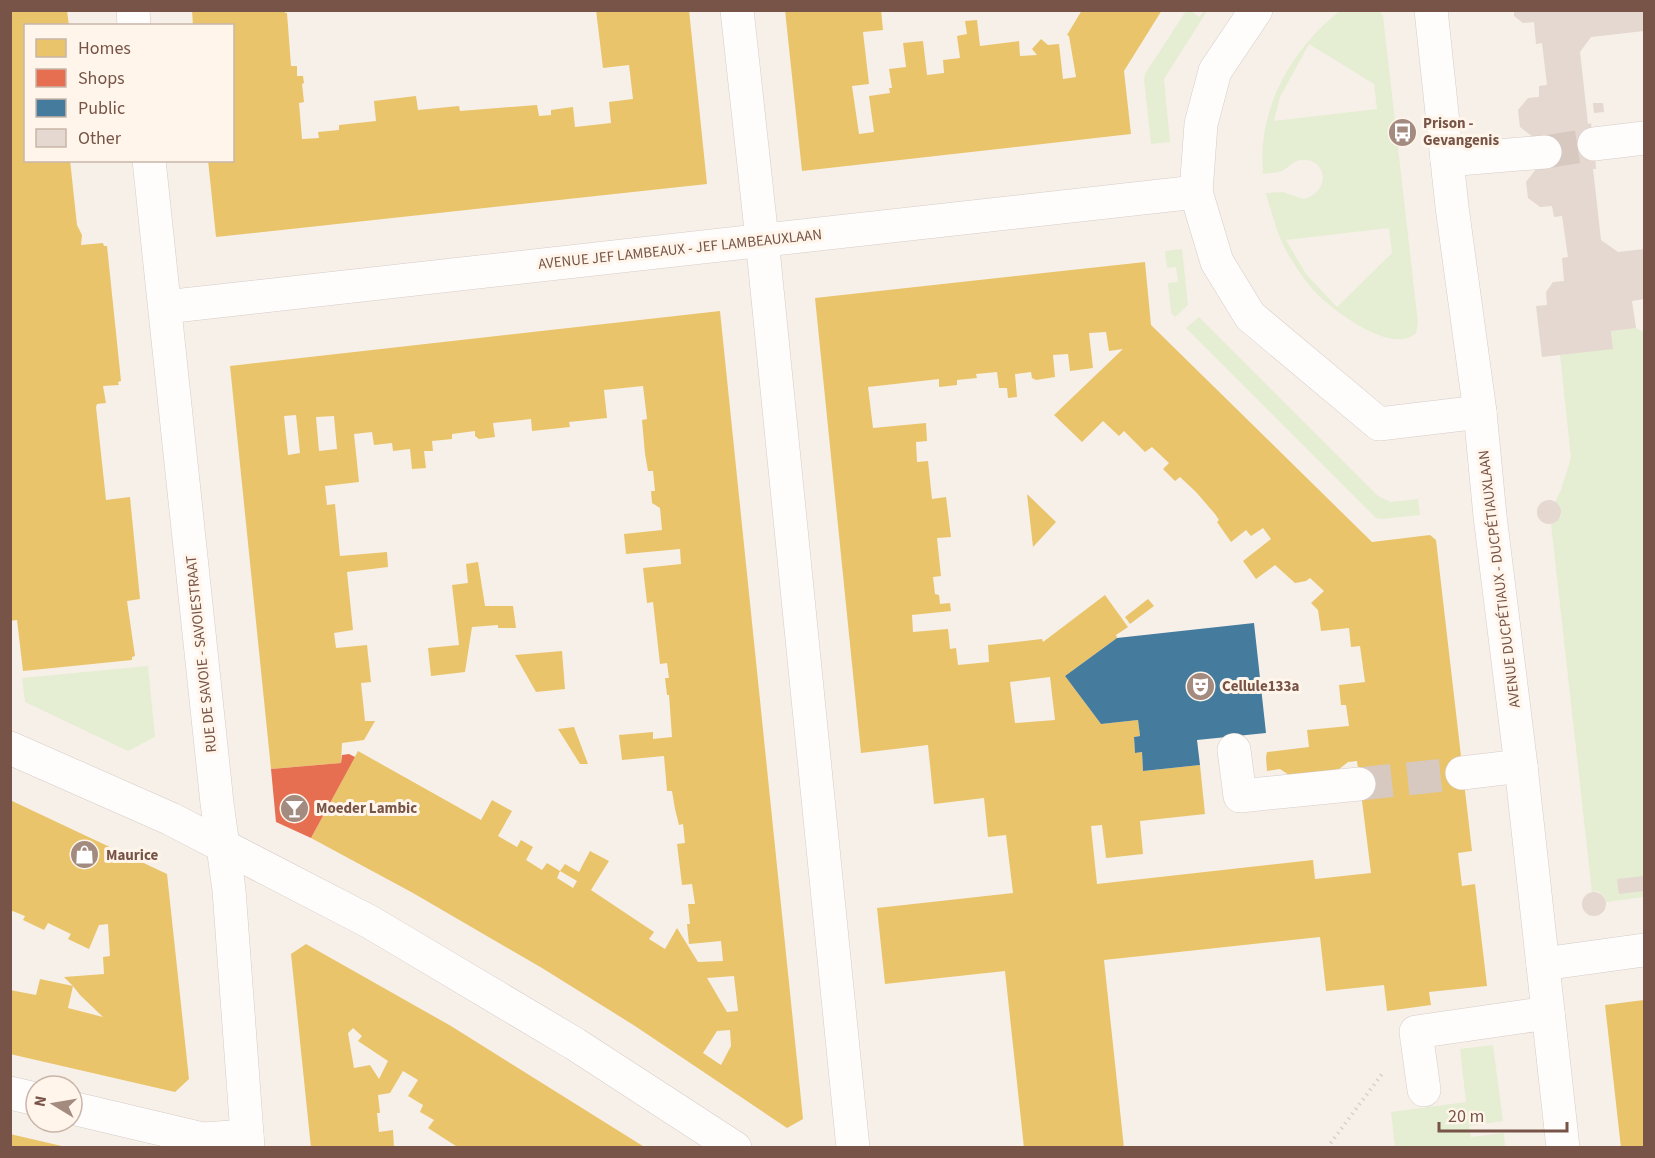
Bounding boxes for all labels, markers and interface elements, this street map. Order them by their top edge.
legend [24,24,234,162]
text: Homes [78,36,131,61]
text: Shops [78,66,125,91]
text: Public [78,96,125,121]
place label: Prison - Gevangenis [1423,113,1500,151]
bus stop icon: Prison - Gevangenis [1386,116,1418,148]
text: Other [78,126,122,151]
street label: AVENUE JEF LAMBEAUX - JEF LAMBEAUXLAAN [537,224,823,275]
street label: AVENUE DUCPÉTIAUX - DUCPÉTIAUXLAAN [1473,449,1526,709]
street label: RUE DE SAVOIE - SAVOIESTRAAT [181,554,222,754]
theatre icon: Cellule133a [1185,670,1217,702]
place label: Cellule133a [1222,676,1299,697]
bar icon: Moeder Lambic [279,792,311,824]
place label: Moeder Lambic [316,798,417,819]
shop icon: Maurice [69,839,101,871]
place label: Maurice [106,845,159,866]
north arrow [24,1074,84,1134]
text: N [28,1094,52,1109]
scale bar [1439,1095,1566,1133]
text: 20 m [1448,1104,1484,1129]

